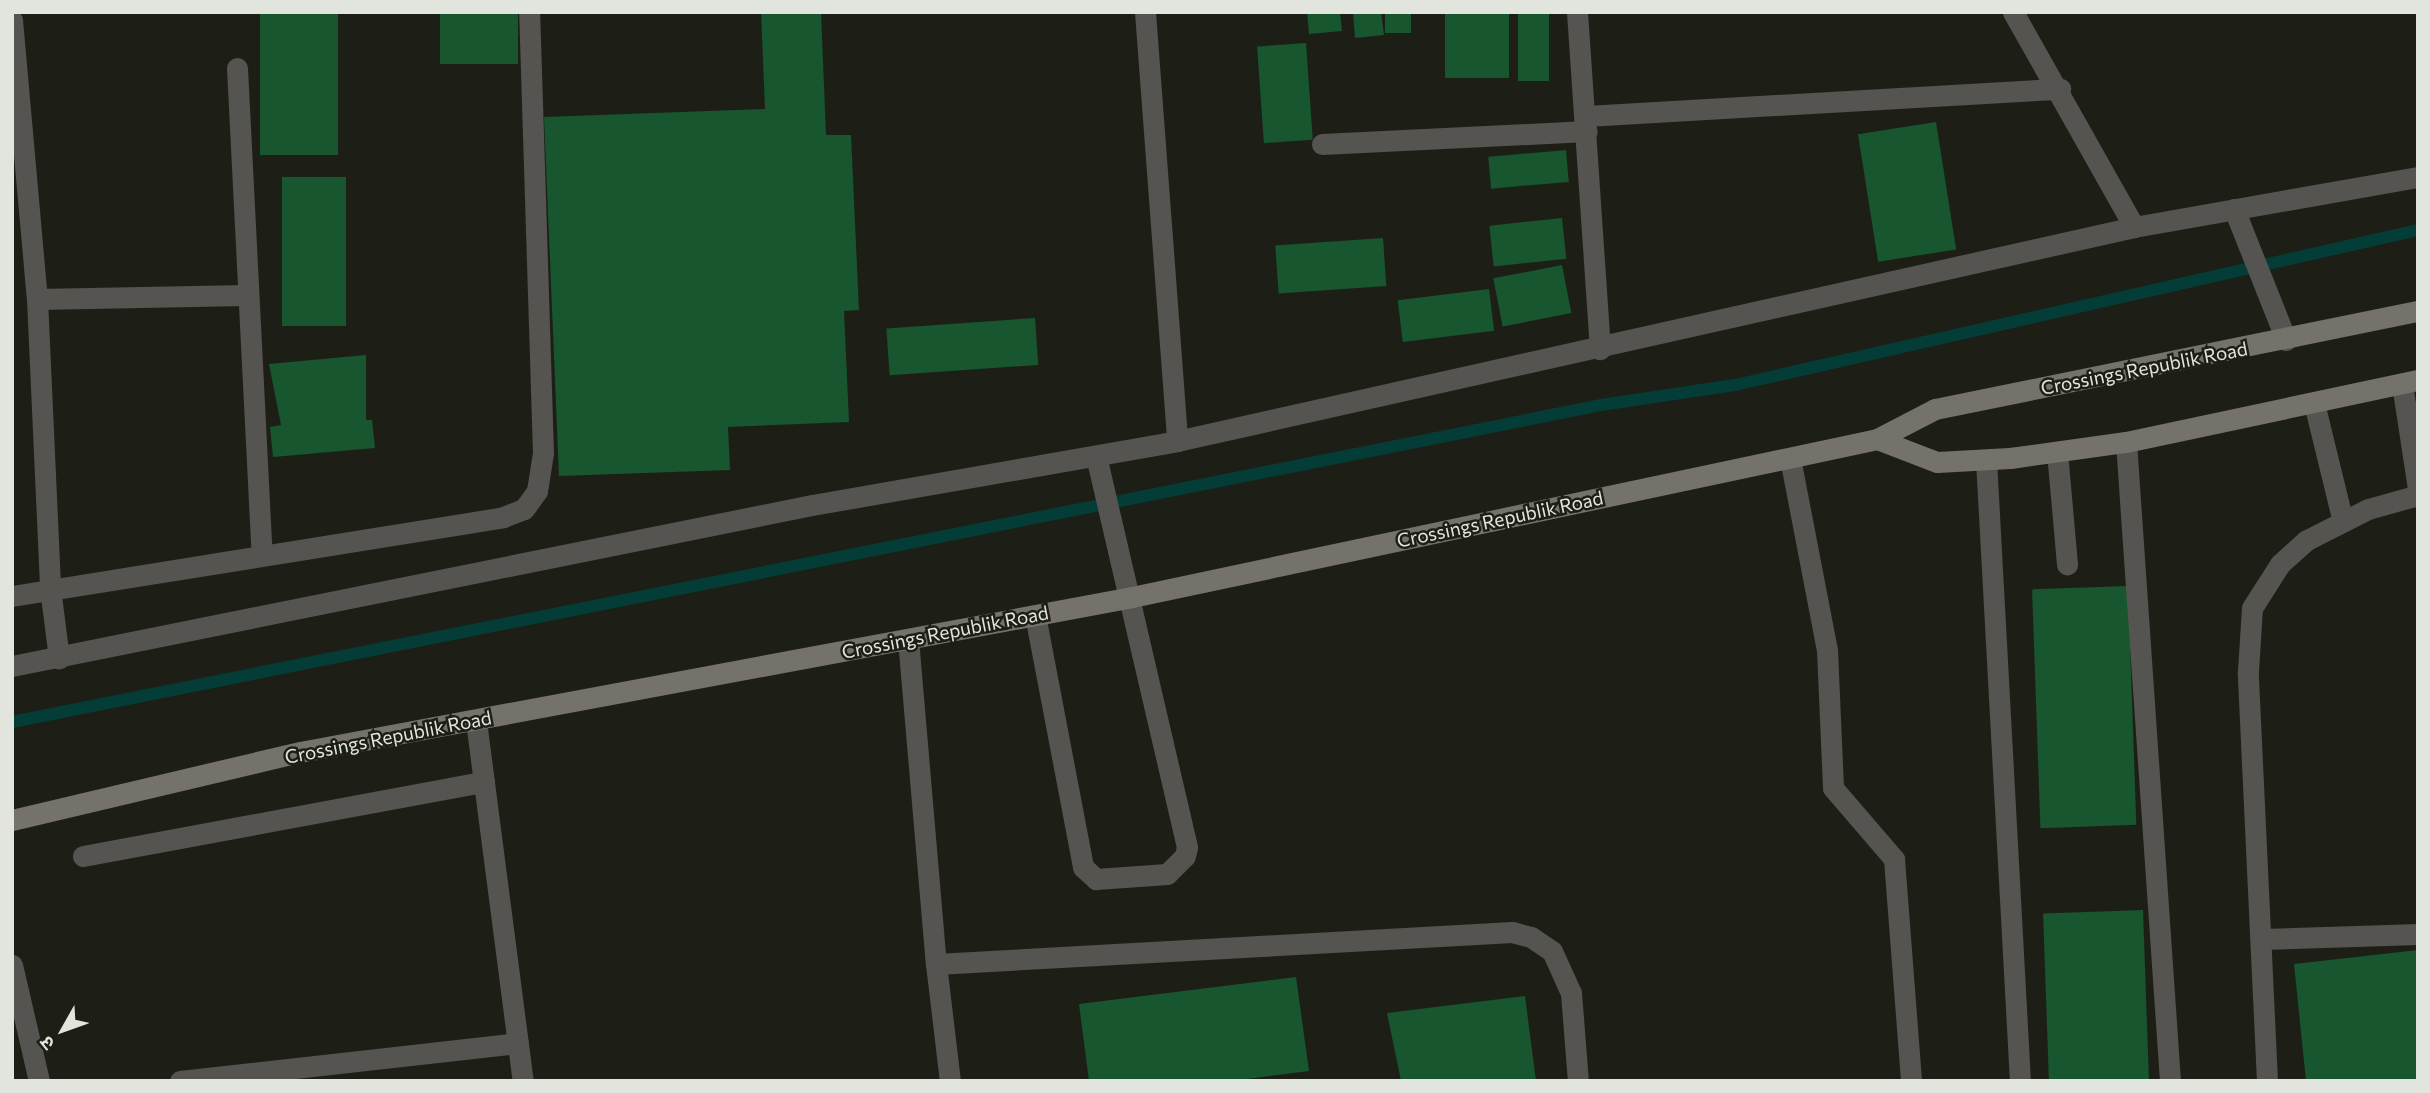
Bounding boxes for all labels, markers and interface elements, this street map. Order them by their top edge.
street label: Crossings Republik Road [2039,337,2249,399]
street label: Crossings Republik Road [1395,486,1605,552]
street label: Crossings Republik Road [840,601,1050,663]
street label: Crossings Republik Road [283,706,493,768]
north arrow [28,995,98,1065]
text: उ [34,1032,59,1055]

